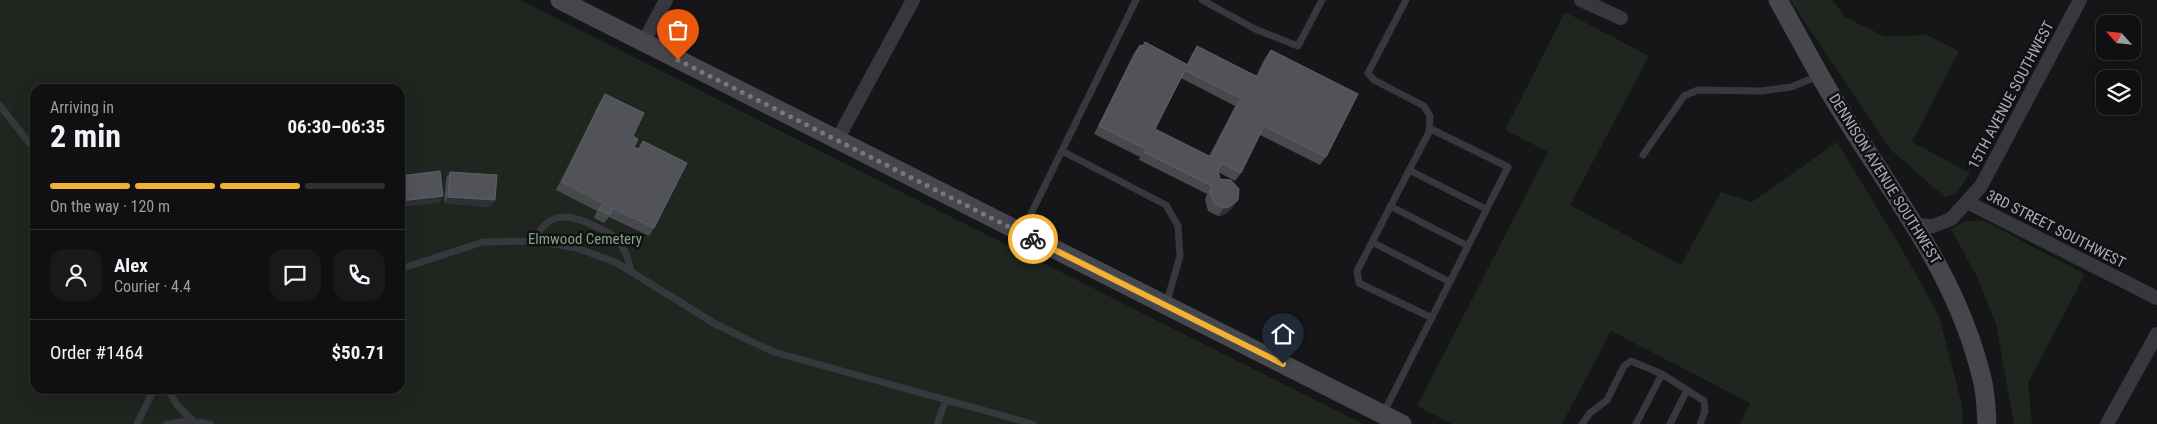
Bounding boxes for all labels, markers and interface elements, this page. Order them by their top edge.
pin [657,9,699,60]
north arrow [2096,15,2141,60]
map controls [2096,15,2141,115]
icon: bag [664,16,692,44]
street label: 15TH AVENUE SOUTHWEST [1964,18,2058,172]
button: layers [2096,70,2141,115]
street label: DENNISON AVENUE SOUTHWEST [1825,91,1945,268]
text: Arriving in [50,98,114,117]
text: 06:30–06:35 [287,115,385,138]
text: 2 min [50,117,121,155]
street label: 3RD STREET SOUTHWEST [1983,186,2129,272]
text: On the way · 120 m [50,197,170,216]
courier [1008,214,1058,264]
icon: bike [1019,225,1047,253]
park label: Elmwood Cemetery [528,230,642,248]
button: person [50,249,102,301]
button: chat [269,249,321,301]
button: phone [333,249,385,301]
text: Alex [114,254,148,277]
text: Courier · 4.4 [114,277,191,296]
pin [1262,313,1304,364]
icon: home [1269,320,1297,348]
text: Order #1464 [50,341,143,364]
text: $50.71 [331,341,385,364]

